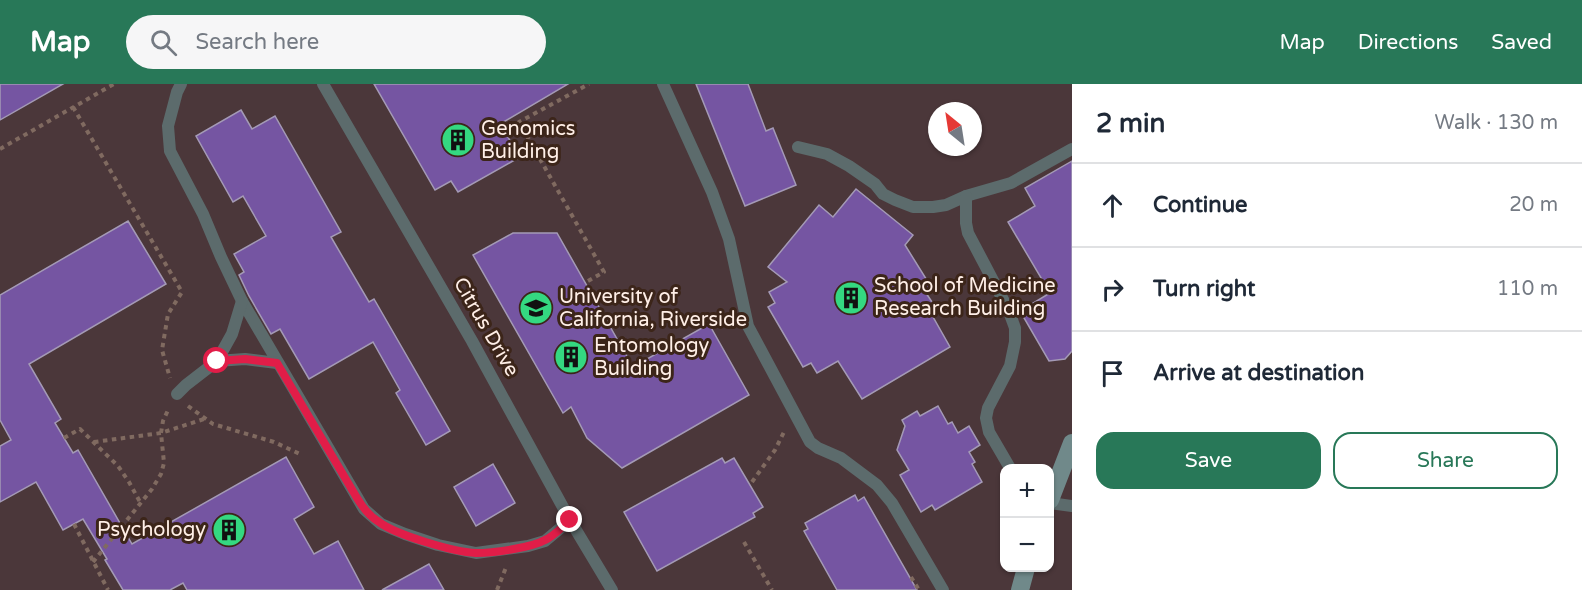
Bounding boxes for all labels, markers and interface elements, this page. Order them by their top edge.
search box [126,15,546,69]
text: Map [30,25,90,59]
icon: search [147,26,180,59]
text: Search here [195,29,319,55]
text: Map [1279,30,1325,55]
text: Directions [1358,30,1458,55]
text: Saved [1491,30,1552,55]
north arrow [928,102,982,156]
text: 2 min [1096,108,1165,139]
text: Walk · 130 m [1435,111,1558,135]
place label: Genomics Building [481,117,575,164]
building icon: Genomics Building [440,122,476,158]
icon: ahead [1096,189,1129,222]
text: Continue [1153,192,1248,218]
text: 20 m [1509,193,1558,217]
street label: Citrus Drive [448,273,524,381]
icon: right [1096,273,1129,306]
place label: School of Medicine Research Building [874,274,1056,321]
text: Turn right [1153,276,1255,302]
text: 110 m [1497,277,1558,301]
building icon: School of Medicine Research Building [833,280,869,316]
place label: University of California, Riverside [559,285,747,332]
school or university icon: University of California, Riverside [518,290,554,326]
place label: Entomology Building [594,334,709,381]
building icon: Entomology Building [553,339,589,375]
route start [203,347,229,373]
icon: arrive [1096,357,1129,390]
text: Arrive at destination [1153,360,1364,386]
button: Save [1096,432,1321,489]
button: Share [1333,432,1558,489]
map controls [1000,464,1054,572]
button: + [1000,464,1054,518]
route end [556,506,582,532]
building icon: Psychology [211,512,247,548]
place label: Psychology [97,518,206,542]
button: − [1000,518,1054,572]

